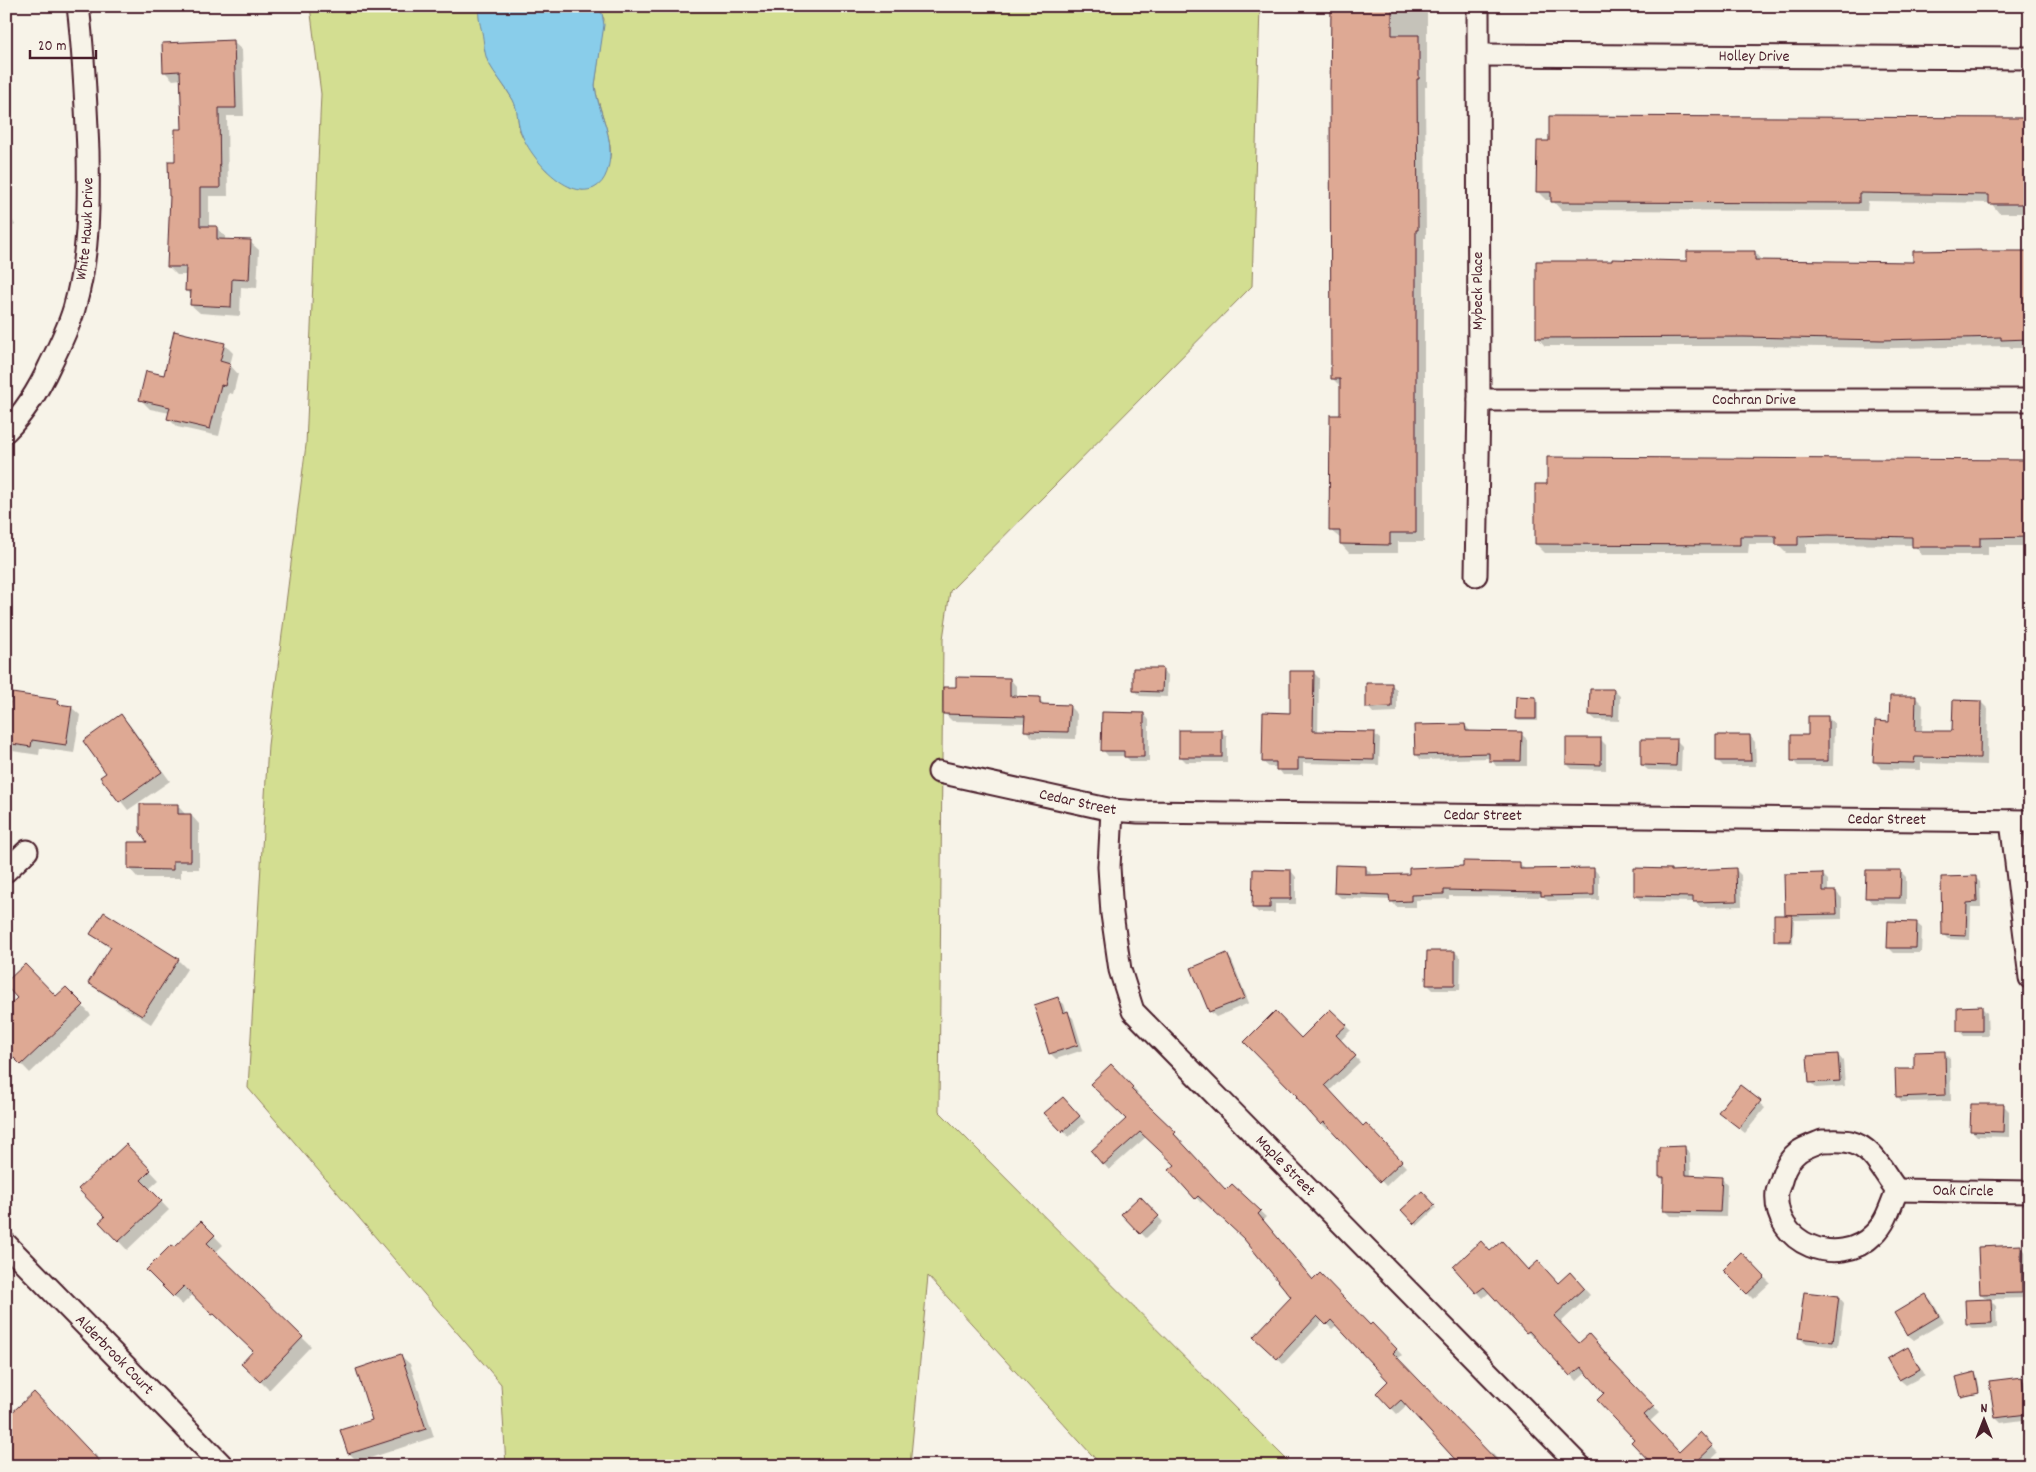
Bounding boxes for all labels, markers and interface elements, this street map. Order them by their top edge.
scale bar [30,28,96,60]
text: 20 m [38,36,66,58]
street label: Holley Drive [1718,45,1790,68]
street label: White Hawk Drive [70,177,100,282]
street label: Mybeck Place [1467,252,1490,330]
street label: Cochran Drive [1712,389,1796,412]
street label: Cedar Street [1037,783,1117,822]
street label: Cedar Street [1443,804,1522,827]
street label: Cedar Street [1847,808,1926,831]
street label: Maple Street [1250,1130,1321,1202]
street label: Oak Circle [1932,1179,1994,1203]
street label: Alderbrook Court [70,1310,159,1400]
north arrow [1958,1394,2008,1444]
text: N [1981,1399,1988,1419]

